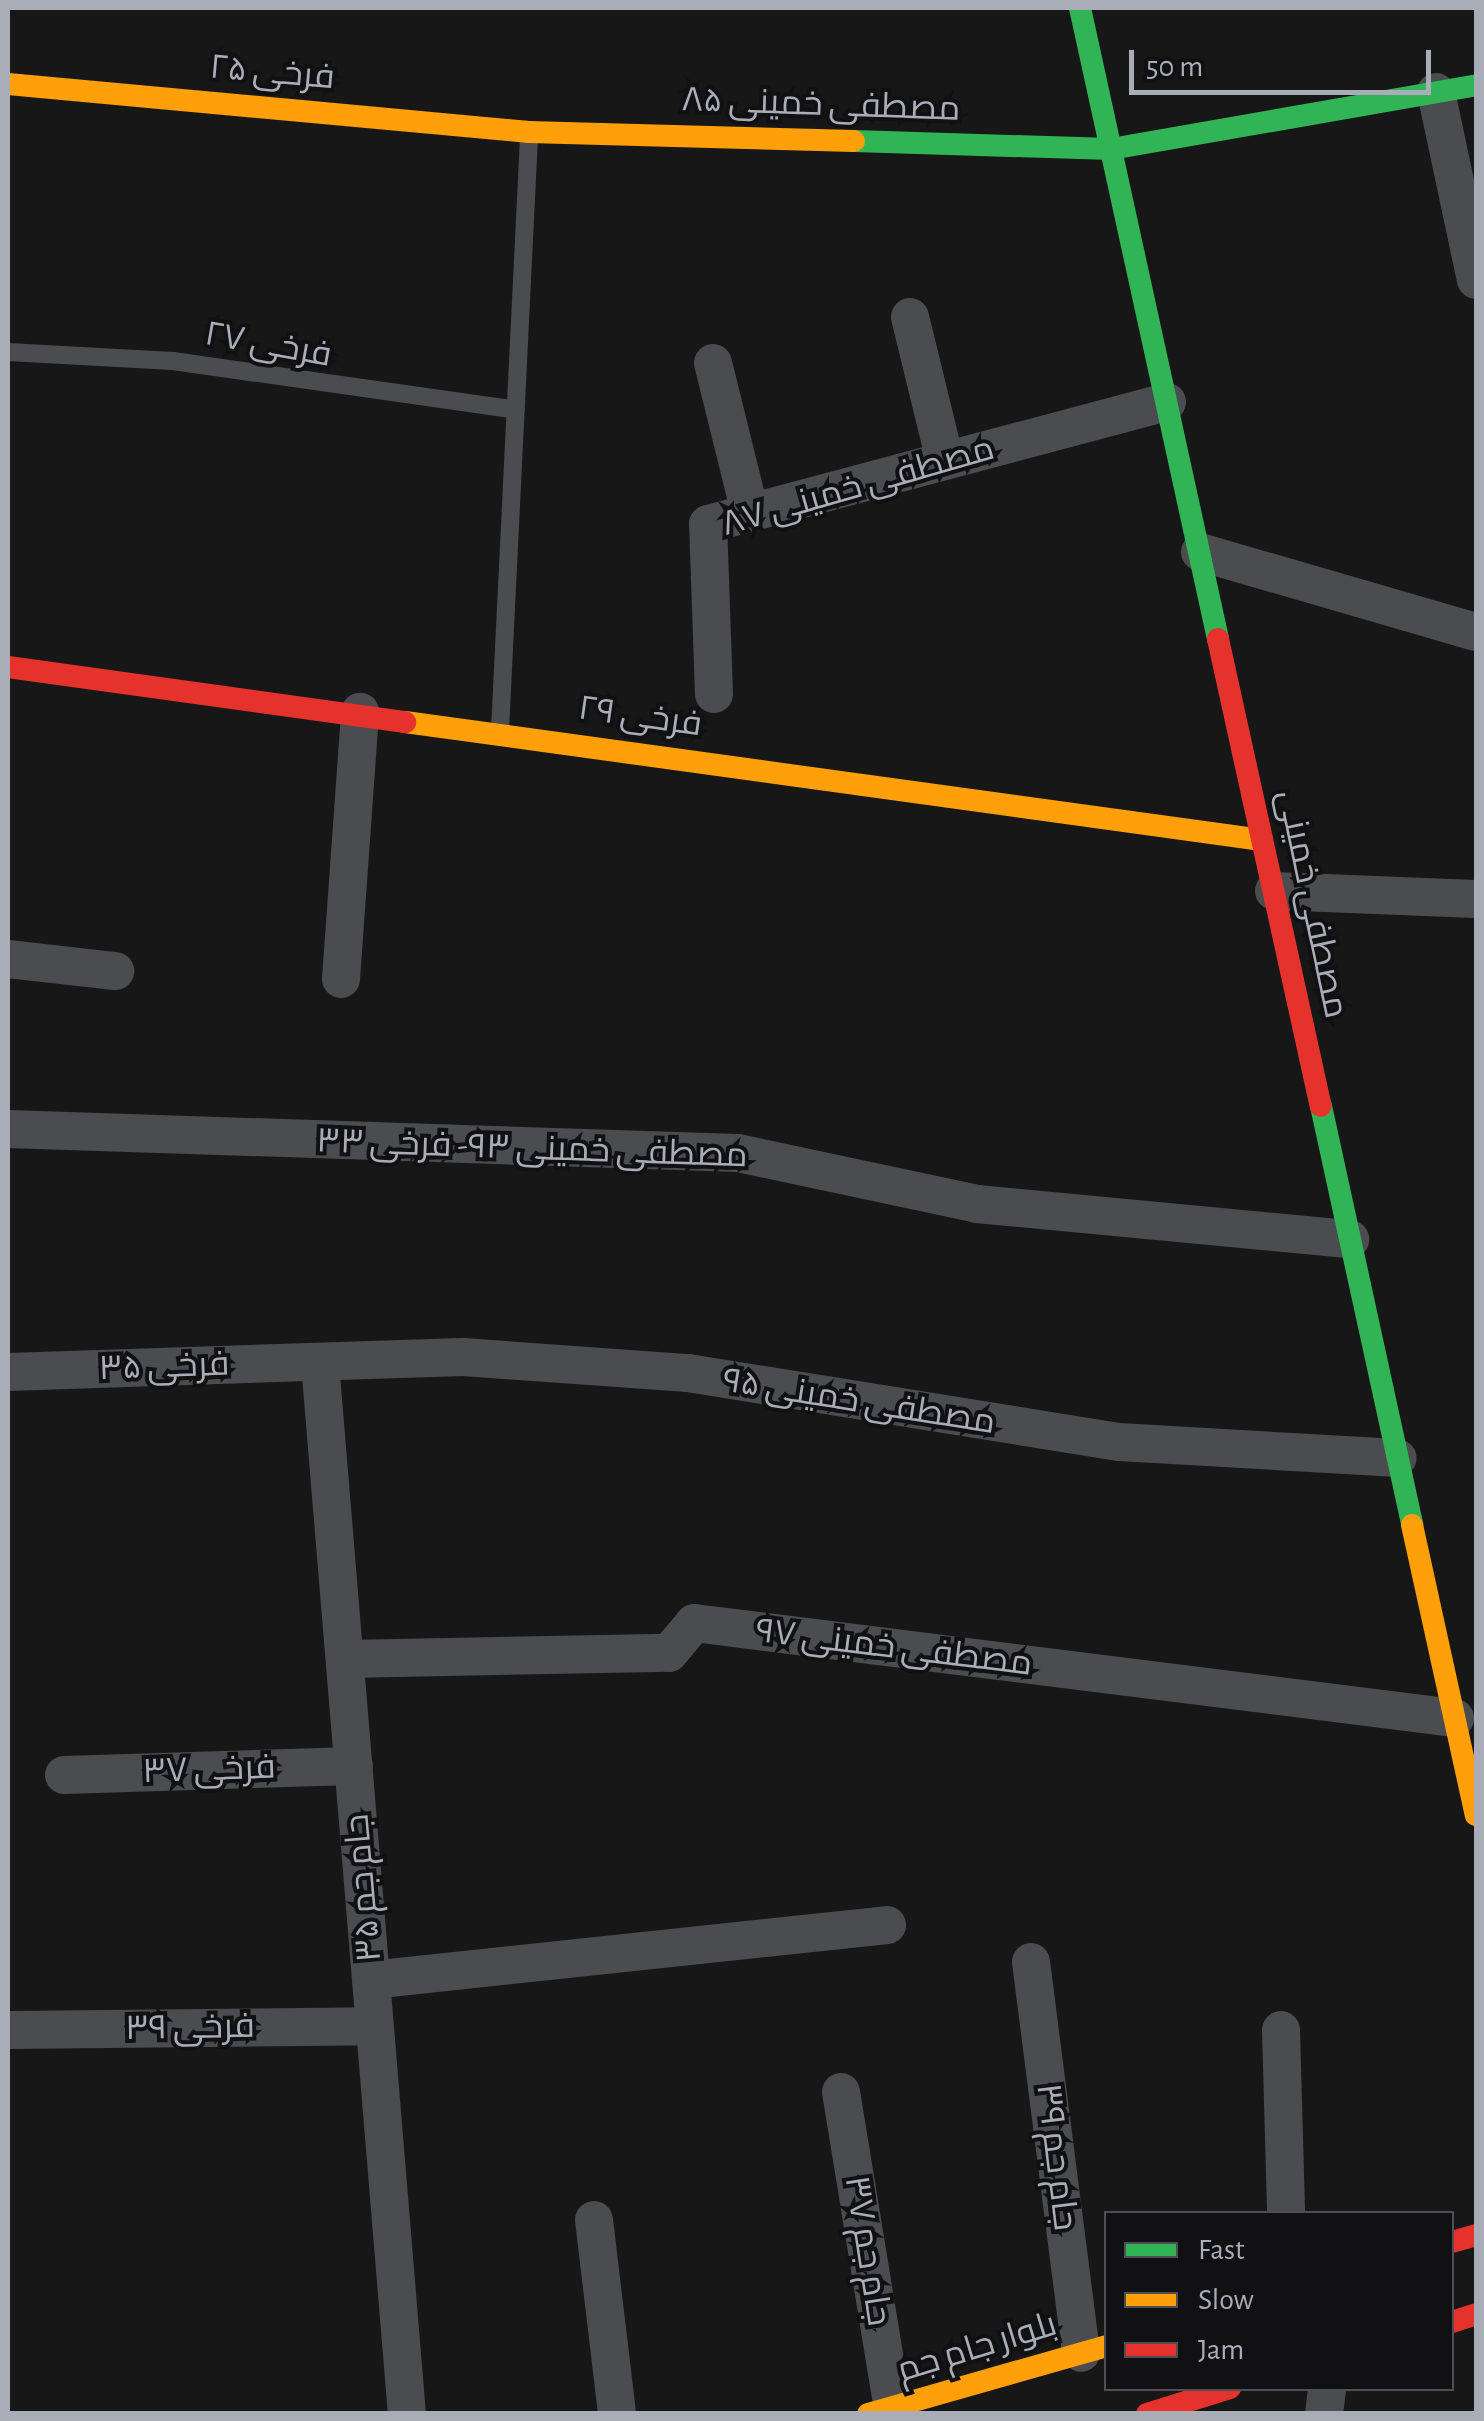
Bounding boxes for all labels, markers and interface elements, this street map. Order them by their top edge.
scale bar [1134,30,1436,92]
street label: فرخی ۲۵ [208,47,336,99]
text: 50 m [1146,52,1203,82]
street label: مصطفی خمینی ۸۵ [681,79,961,131]
street label: فرخی ۲۷ [201,313,335,377]
street label: مصطفی خمینی ۸۷ [717,428,999,546]
street label: فرخی ۲۹ [575,688,705,746]
street label: مصطفی خمینی [1267,786,1357,1022]
street label: مصطفی خمینی ۹۳- فرخی ۳۳ [316,1120,748,1178]
street label: فرخی ۳۵ [98,1344,230,1390]
street label: مصطفی خمینی ۹۵ [720,1360,998,1444]
street label: مصطفی خمینی ۹۷ [753,1610,1035,1686]
street label: فرخی ۳۷ [142,1747,276,1793]
street label: جام جم ۳۵ [337,1812,391,1964]
street label: فرخی ۳۹ [125,2006,255,2050]
street label: جام جم ۳۹ [1026,2081,1086,2233]
street label: جام جم ۳۷ [834,2173,900,2329]
legend [1104,2211,1454,2391]
text: Fast [1198,2235,1245,2265]
text: Slow [1198,2285,1254,2315]
street label: بلوار جام جم [892,2304,1062,2392]
text: Jam [1198,2335,1244,2365]

